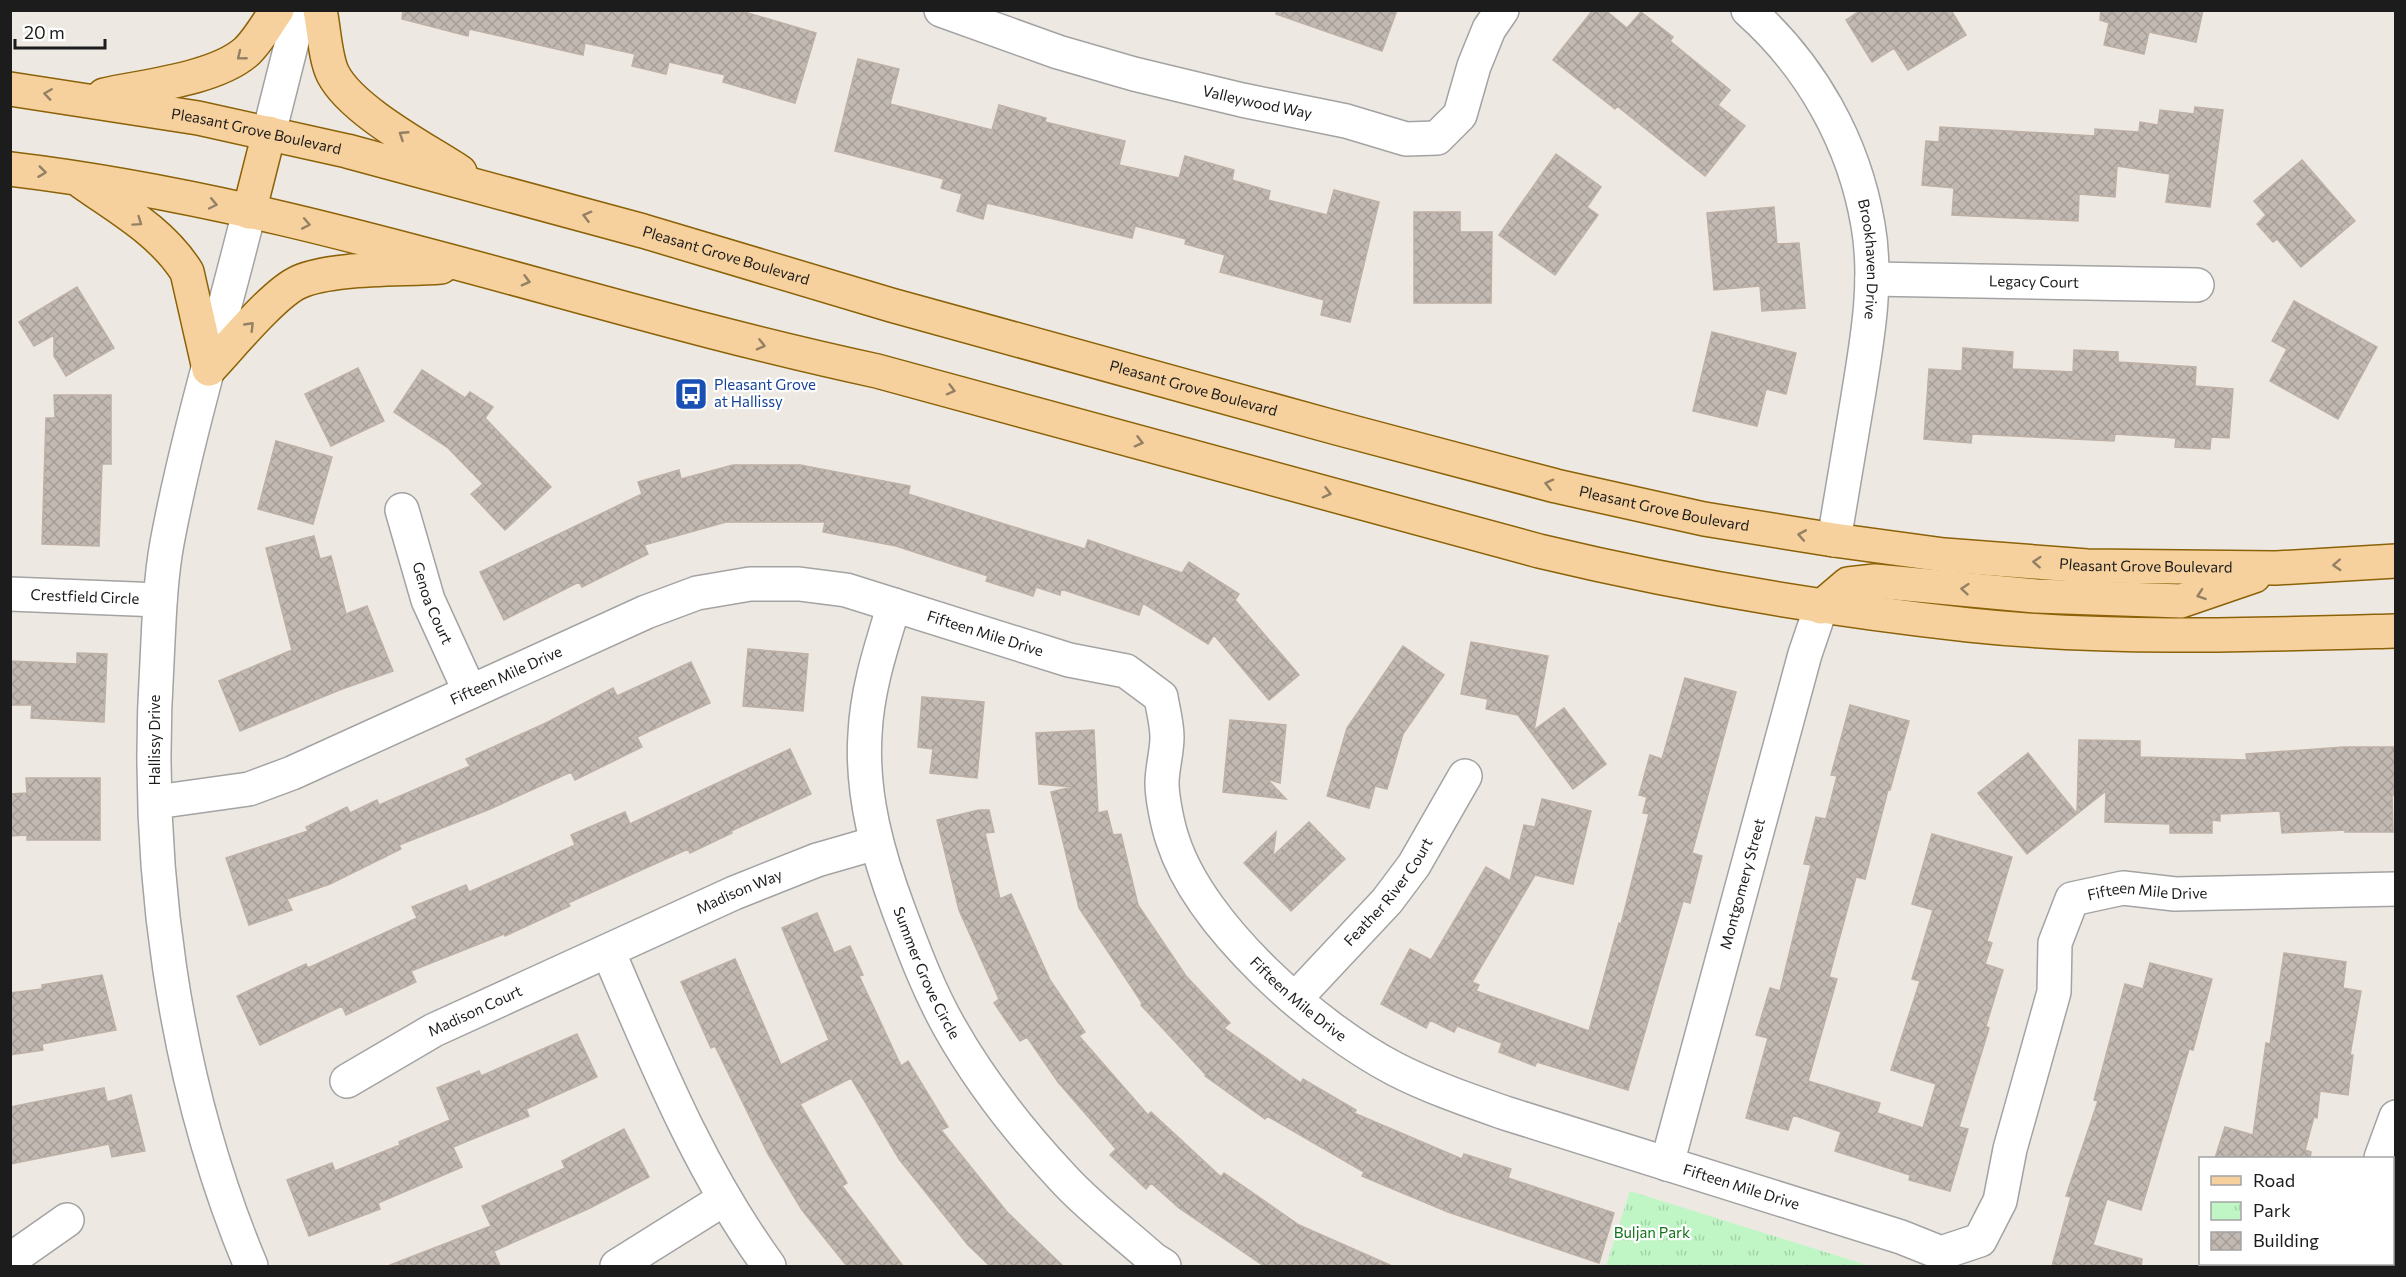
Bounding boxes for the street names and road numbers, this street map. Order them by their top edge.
street label: Valleywood Way [1201,81,1314,122]
street label: Pleasant Grove Boulevard [170,104,343,157]
street label: Brookhaven Drive [1855,197,1882,320]
street label: Pleasant Grove Boulevard [641,221,812,288]
street label: Legacy Court [1989,271,2079,291]
street label: Pleasant Grove Boulevard [1108,356,1280,419]
street label: Pleasant Grove Boulevard [1578,481,1751,534]
street label: Pleasant Grove Boulevard [2059,554,2233,576]
street label: Genoa Court [409,560,457,647]
street label: Crestfield Circle [30,585,140,607]
street label: Fifteen Mile Drive [925,606,1046,659]
street label: Fifteen Mile Drive [447,641,565,708]
street label: Hallissy Drive [145,694,163,785]
street label: Montgomery Street [1715,816,1768,951]
street label: Feather River Court [1339,834,1436,949]
street label: Madison Way [693,865,785,917]
street label: Fifteen Mile Drive [2086,878,2208,903]
street label: Summer Grove Circle [890,904,964,1042]
street label: Fifteen Mile Drive [1247,953,1350,1045]
street label: Madison Court [425,981,525,1040]
street label: Fifteen Mile Drive [1681,1159,1802,1213]

